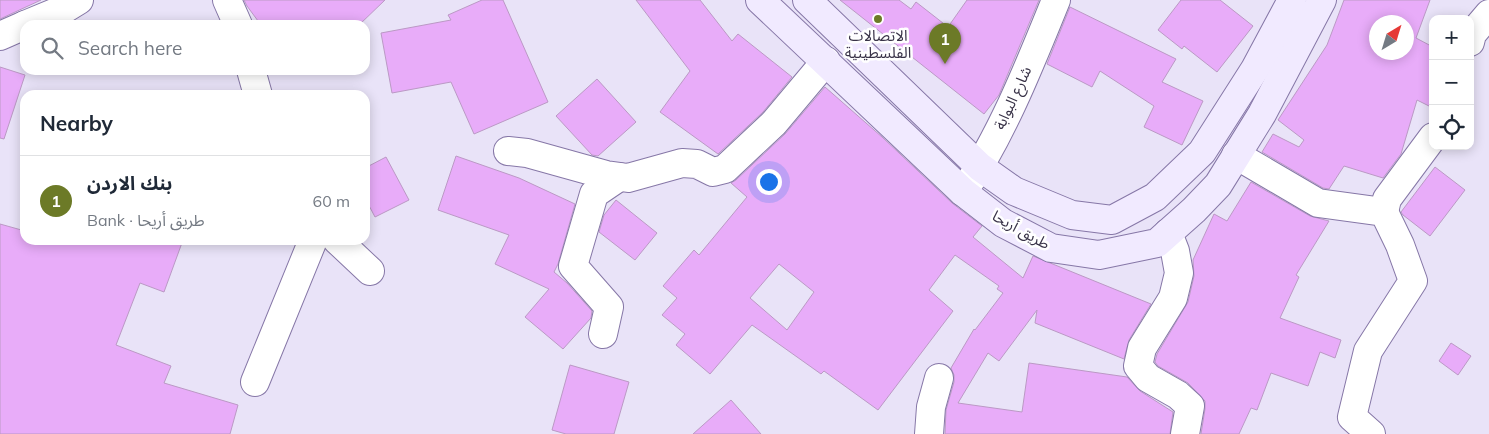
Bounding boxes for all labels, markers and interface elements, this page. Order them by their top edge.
marker: الاتصالات الفلسطينية [872,13,884,25]
north arrow [1369,15,1414,60]
map controls [1429,15,1474,150]
button: + [1429,15,1474,60]
search box [20,20,370,75]
pin: 1 [929,23,961,64]
place label: الاتصالات الفلسطينية [845,26,911,62]
icon: search [38,34,66,62]
text: Search here [78,36,182,60]
button: − [1429,60,1474,105]
street label: شارع البوابة [990,63,1038,134]
button: locate [1429,105,1474,150]
text: Nearby [40,110,113,136]
your location [756,169,782,195]
text: بنك الاردن [87,171,172,195]
text: 1 [51,191,61,211]
text: 60 m [313,191,350,211]
street label: طريق أريحا [989,206,1053,254]
text: Bank · طريق أريحا [87,210,205,230]

